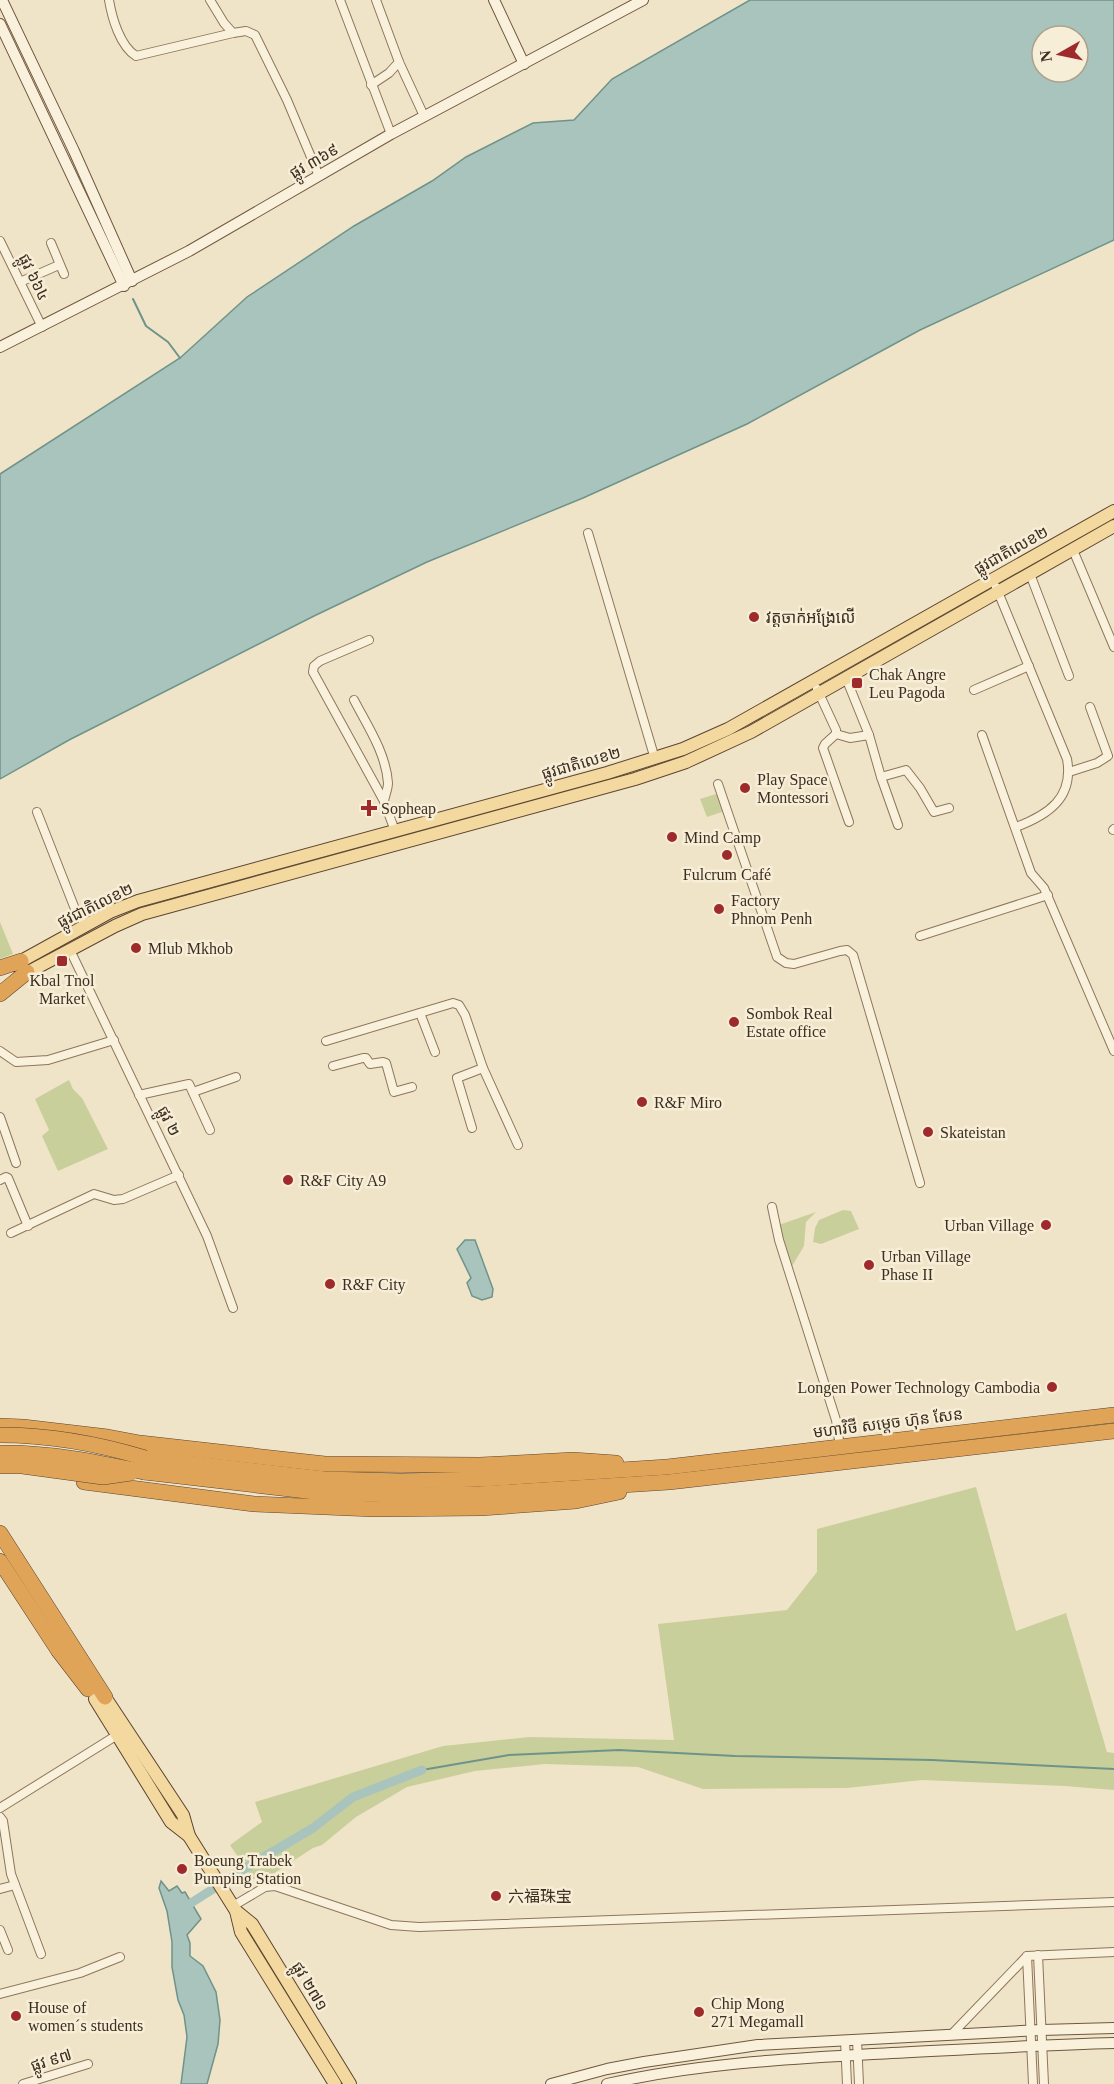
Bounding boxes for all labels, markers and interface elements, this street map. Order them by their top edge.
north arrow [1030,24,1090,84]
text: N [1036,49,1055,63]
street label: ផ្លូវ ៣៦៩ [287,140,344,187]
street label: ផ្លូវ ៦៦៤ [10,251,53,306]
street label: ផ្លូវជាតិលេខ២ [971,522,1054,582]
place label: វត្តចាក់អង្រែលើ [766,607,855,627]
marker: វត្តចាក់អង្រែលើ [747,610,761,624]
place label: Chak Angre Leu Pagoda [869,666,946,702]
marker: Chak Angre Leu Pagoda [850,676,864,690]
street label: ផ្លូវជាតិលេខ២ [539,743,624,788]
place label: Play Space Montessori [757,771,830,806]
marker: Play Space Montessori [738,781,752,795]
place label: Sopheap [381,800,436,818]
marker: Sopheap [362,801,376,815]
place label: Mind Camp [684,829,761,847]
marker: Mind Camp [665,830,679,844]
marker: Fulcrum Café [720,848,734,862]
place label: Fulcrum Café [683,866,771,883]
street label: ផ្លូវជាតិលេខ២ [54,879,138,936]
place label: Factory Phnom Penh [731,892,812,927]
marker: Factory Phnom Penh [712,902,726,916]
place label: Mlub Mkhob [148,940,233,957]
marker: Mlub Mkhob [129,941,143,955]
marker: Kbal Tnol Market [55,954,69,968]
place label: Kbal Tnol Market [29,972,95,1007]
place label: Sombok Real Estate office [746,1005,833,1040]
marker: Sombok Real Estate office [727,1015,741,1029]
place label: R&F Miro [654,1094,722,1111]
marker: R&F Miro [635,1095,649,1109]
street label: ផ្លូវ ២ [149,1103,184,1141]
place label: Skateistan [940,1124,1006,1141]
marker: Skateistan [921,1125,935,1139]
place label: R&F City A9 [300,1172,386,1190]
marker: R&F City A9 [281,1173,295,1187]
place label: Urban Village [944,1217,1034,1235]
marker: Urban Village [1039,1218,1053,1232]
place label: Urban Village Phase II [881,1248,971,1283]
marker: Urban Village Phase II [862,1258,876,1272]
place label: R&F City [342,1276,406,1294]
marker: R&F City [323,1277,337,1291]
place label: Longen Power Technology Cambodia [797,1379,1040,1397]
marker: Longen Power Technology Cambodia [1045,1380,1059,1394]
street label: មហាវិថី សម្តេច ហ៊ុន សែន [812,1403,964,1443]
place label: Boeung Trabek Pumping Station [194,1852,301,1888]
marker: Boeung Trabek Pumping Station [175,1862,189,1876]
place label: 六福珠宝 [508,1888,572,1905]
marker: 六福珠宝 [489,1889,503,1903]
street label: ផ្លូវ ២៧១ [284,1958,331,2017]
place label: Chip Mong 271 Megamall [711,1995,804,2031]
place label: House of women´s students [28,1999,143,2034]
marker: Chip Mong 271 Megamall [692,2005,706,2019]
marker: House of women´s students [9,2009,23,2023]
street label: ផ្លូវ ៩៧ [28,2046,75,2080]

